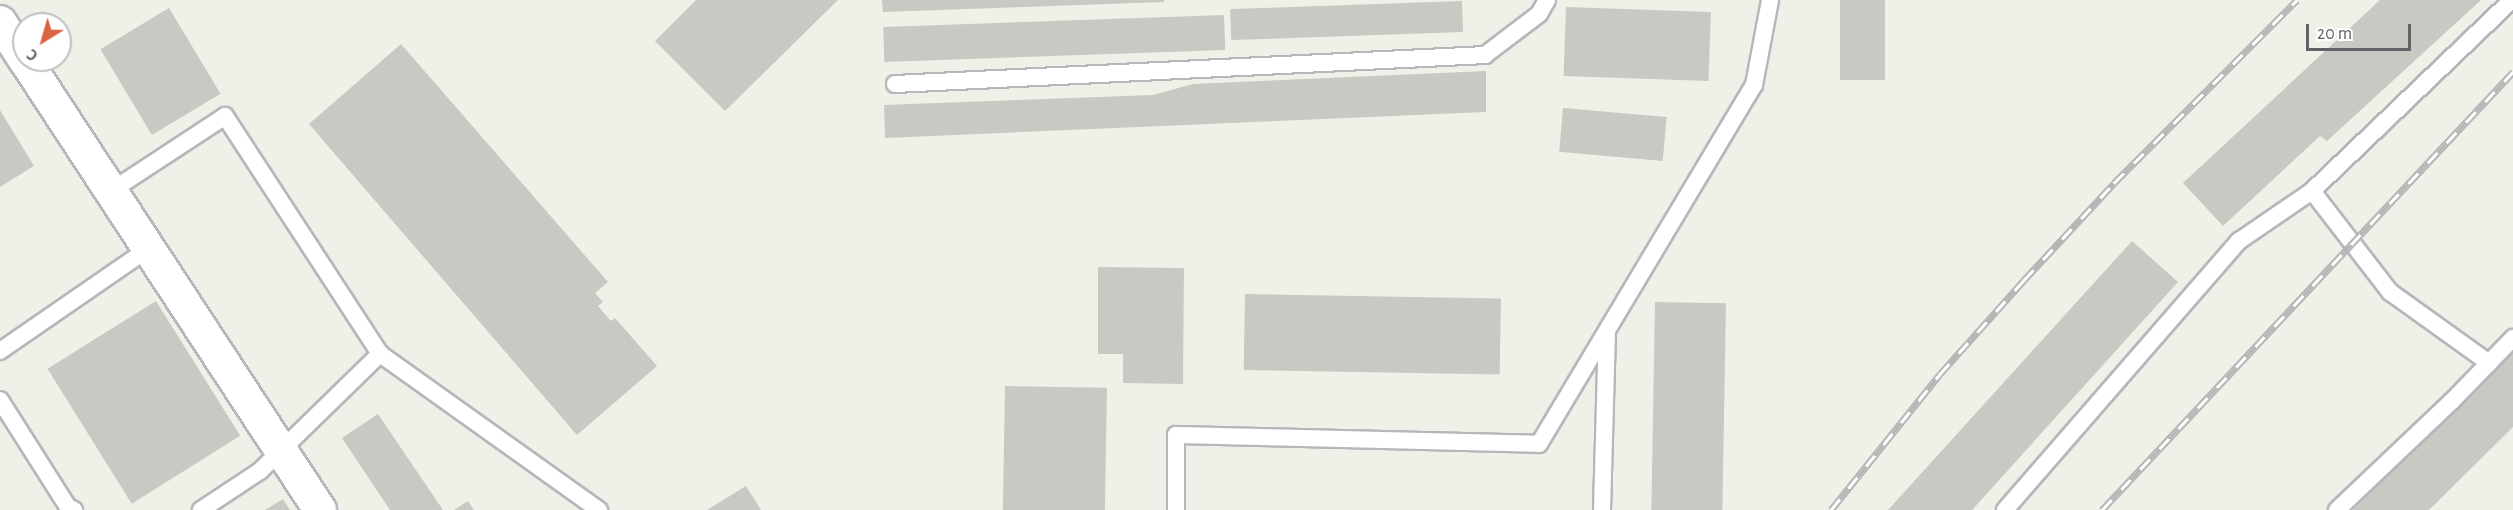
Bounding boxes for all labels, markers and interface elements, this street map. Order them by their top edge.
north arrow [12,12,72,72]
scale bar [2309,12,2414,50]
text: 20 m [2317,25,2352,43]
text: С [24,46,41,64]

